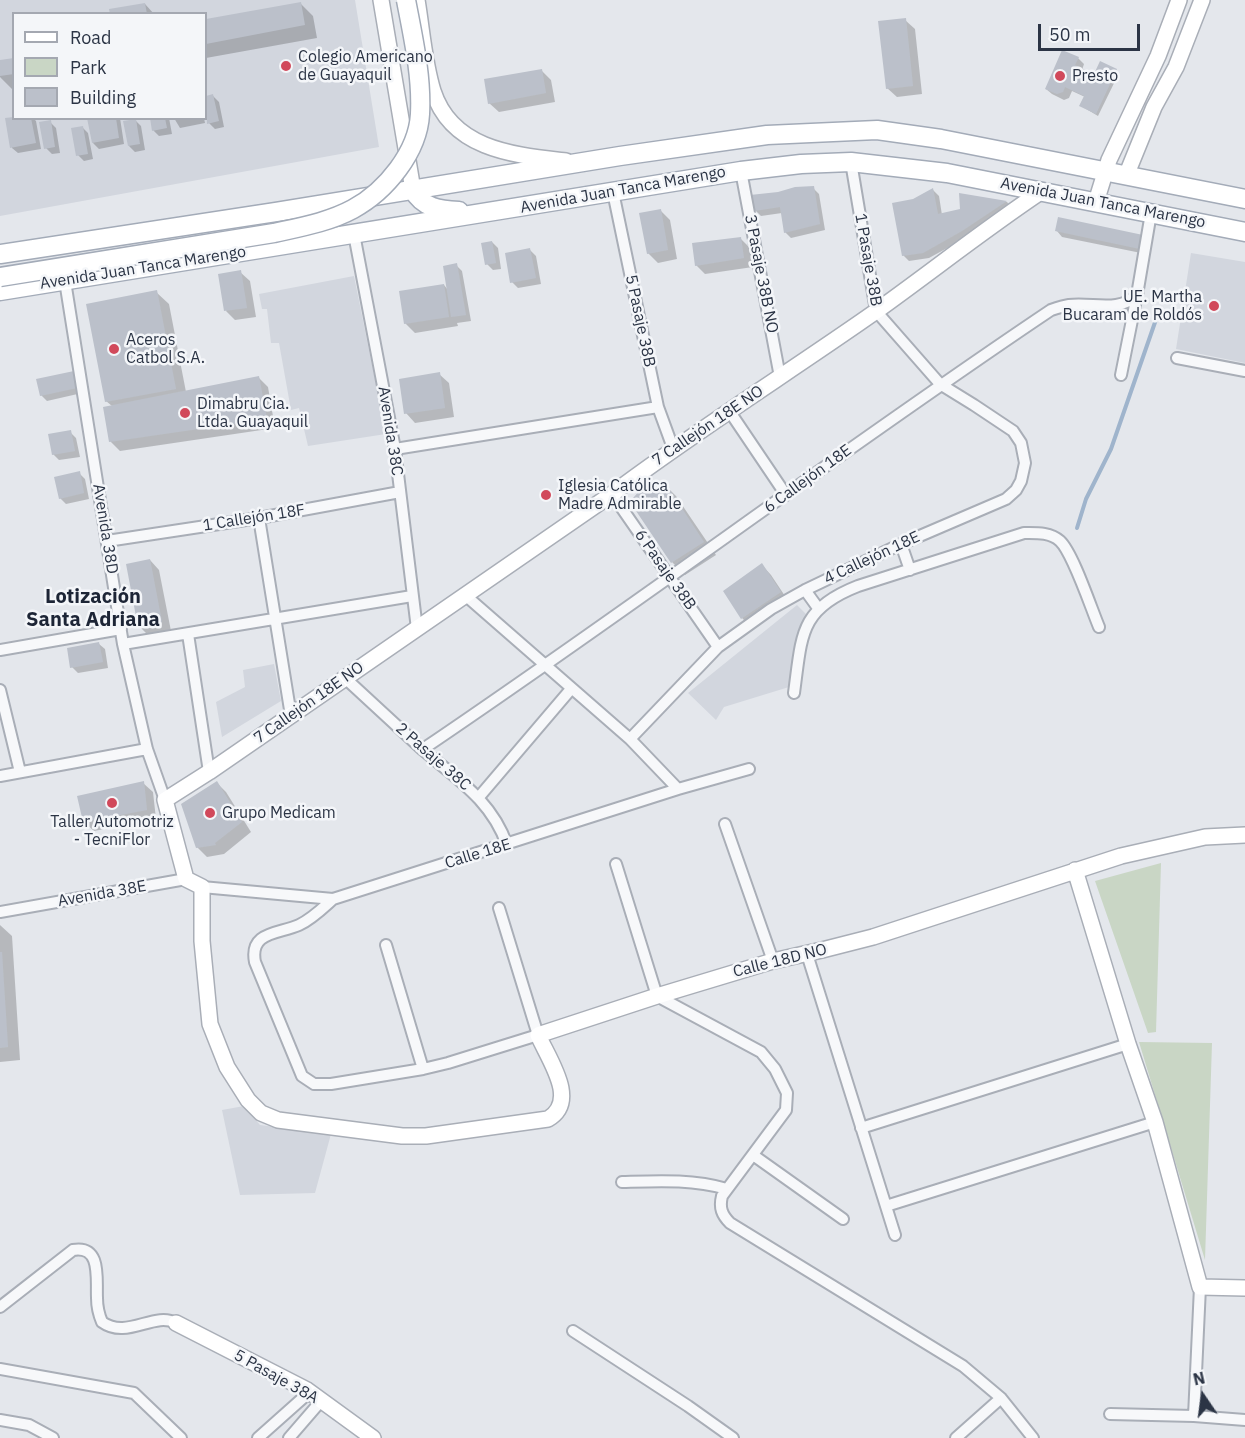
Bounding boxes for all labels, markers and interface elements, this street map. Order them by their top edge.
legend [12,12,207,120]
scale bar [1041,12,1143,50]
text: 50 m [1049,23,1091,46]
text: Road [70,26,111,49]
place label: Colegio Americano de Guayaquil [298,47,433,85]
text: Park [70,56,106,79]
marker: Colegio Americano de Guayaquil [279,59,293,73]
place label: Presto [1072,66,1118,86]
marker: Presto [1053,69,1067,83]
text: Building [70,86,136,109]
street label: Avenida Juan Tanca Marengo [519,162,727,218]
street label: Avenida Juan Tanca Marengo [999,174,1207,232]
street label: 1 Pasaje 38B [850,212,886,308]
street label: 3 Pasaje 38B NO [740,213,782,335]
street label: Avenida Juan Tanca Marengo [39,242,247,294]
street label: 5 Pasaje 38B [621,273,659,369]
place label: UE. Martha Bucaram de Roldós [1063,287,1202,325]
marker: UE. Martha Bucaram de Roldós [1207,299,1221,313]
place label: Aceros Catbol S.A. [126,330,205,368]
marker: Aceros Catbol S.A. [107,342,121,356]
street label: 7 Callejón 18E NO [649,382,767,470]
street label: Avenida 38C [373,385,407,477]
place label: Dimabru Cia. Ltda. Guayaquil [197,394,308,432]
marker: Dimabru Cia. Ltda. Guayaquil [178,406,192,420]
street label: 6 Callejón 18E [760,441,856,517]
place label: Iglesia Católica Madre Admirable [558,476,681,514]
street label: Avenida 38D [88,483,122,575]
marker: Iglesia Católica Madre Admirable [539,488,553,502]
street label: 1 Callejón 18F [202,500,306,536]
street label: 6 Pasaje 38B [630,526,700,614]
street label: 4 Callejón 18E [821,527,923,589]
district label: Lotización Santa Adriana [26,585,160,632]
street label: 7 Callejón 18E NO [250,658,368,748]
street label: 2 Pasaje 38C [391,719,475,795]
marker: Taller Automotriz - TecniFlor [105,796,119,810]
place label: Grupo Medicam [222,803,336,823]
marker: Grupo Medicam [203,806,217,820]
place label: Taller Automotriz - TecniFlor [50,812,174,850]
street label: Calle 18E [443,835,513,873]
street label: Avenida 38E [56,877,148,911]
street label: Calle 18D NO [731,940,829,982]
street label: 5 Pasaje 38A [230,1346,322,1408]
north arrow [1173,1366,1233,1426]
text: N [1191,1367,1207,1390]

